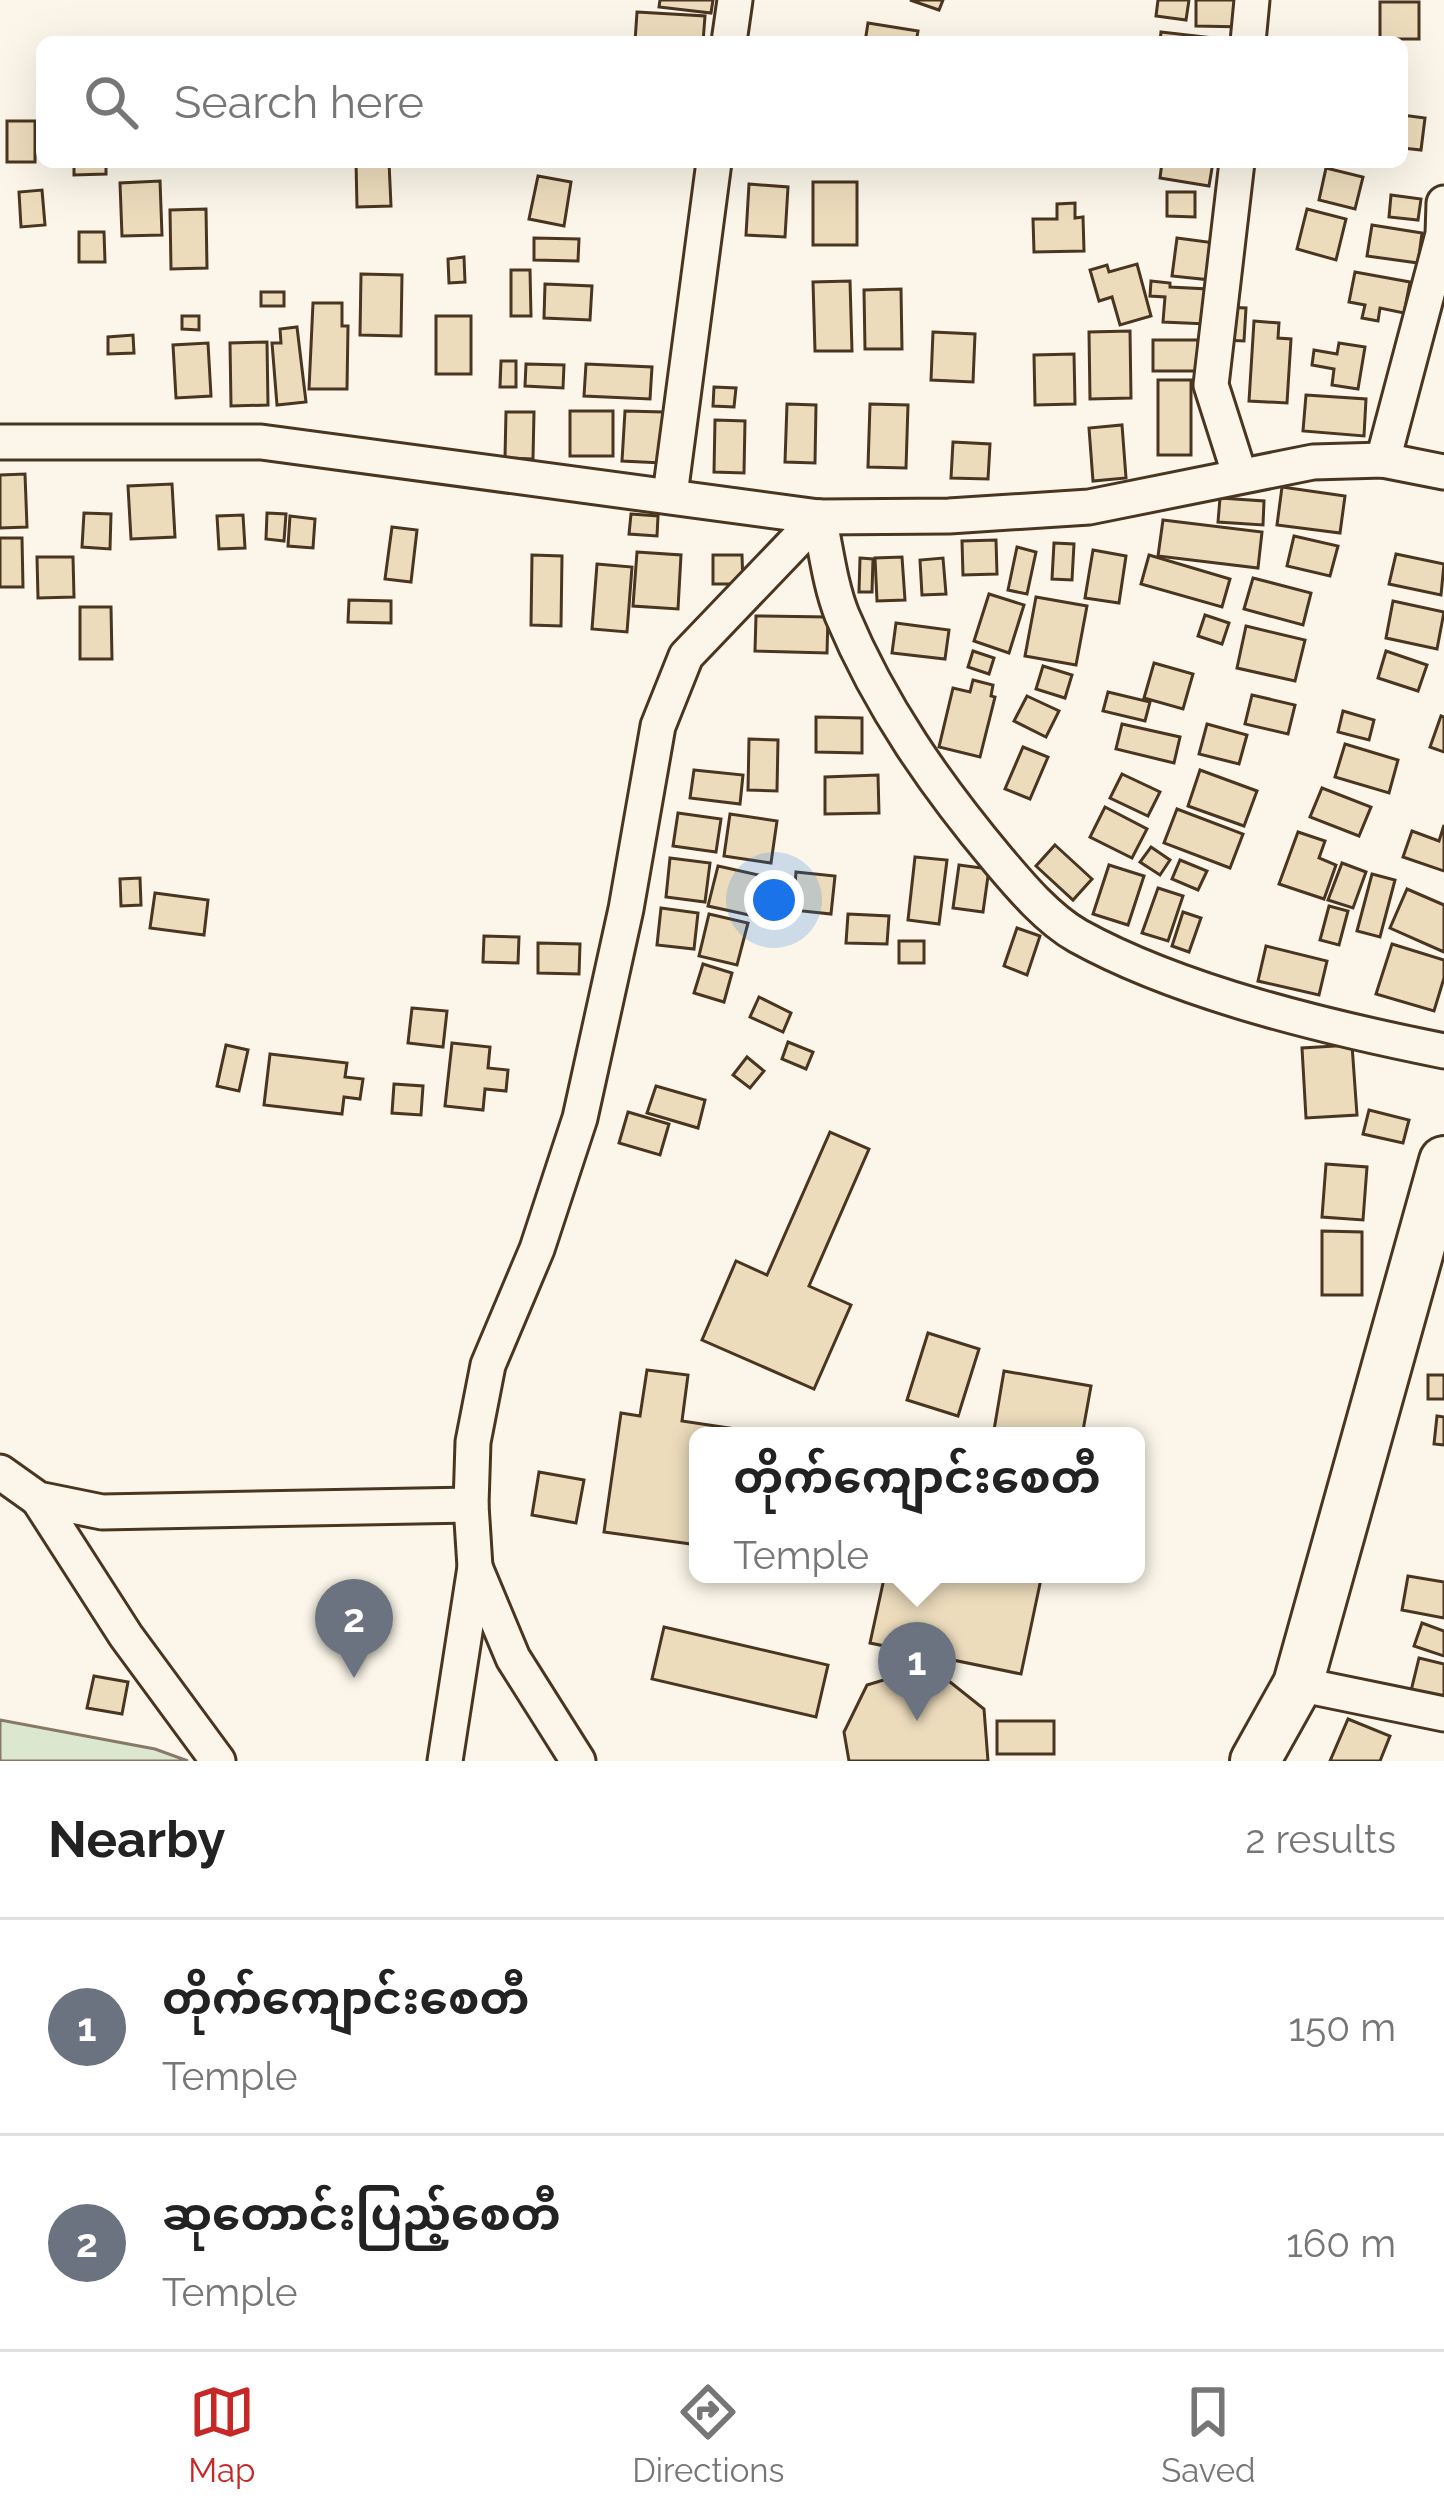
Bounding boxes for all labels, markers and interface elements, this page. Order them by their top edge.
search box [36,36,1408,168]
icon: search [78,69,144,135]
text: Search here [174,76,424,129]
your location [744,870,804,930]
popup [689,1427,1145,1583]
text: တိုက်ကျောင်းစေတီ [733,1451,1101,1504]
text: Temple [733,1532,869,1578]
pin: 2 [315,1579,393,1678]
pin: 1 [878,1622,956,1721]
text: Nearby [48,1809,225,1869]
text: 2 results [1245,1816,1396,1862]
text: တိုက်ကျောင်းစေတီ [162,1972,529,2025]
text: 1 [77,2004,97,2050]
text: 150 m [1288,2004,1396,2050]
text: Temple [162,2053,298,2099]
text: ဆုတောင်းပြည့်စေတီ [162,2188,561,2241]
text: 2 [76,2220,98,2266]
text: 160 m [1286,2220,1396,2266]
text: Temple [162,2269,298,2315]
tab: Map [188,2379,255,2490]
tab: Directions [632,2379,785,2490]
tab: Saved [1161,2379,1256,2490]

